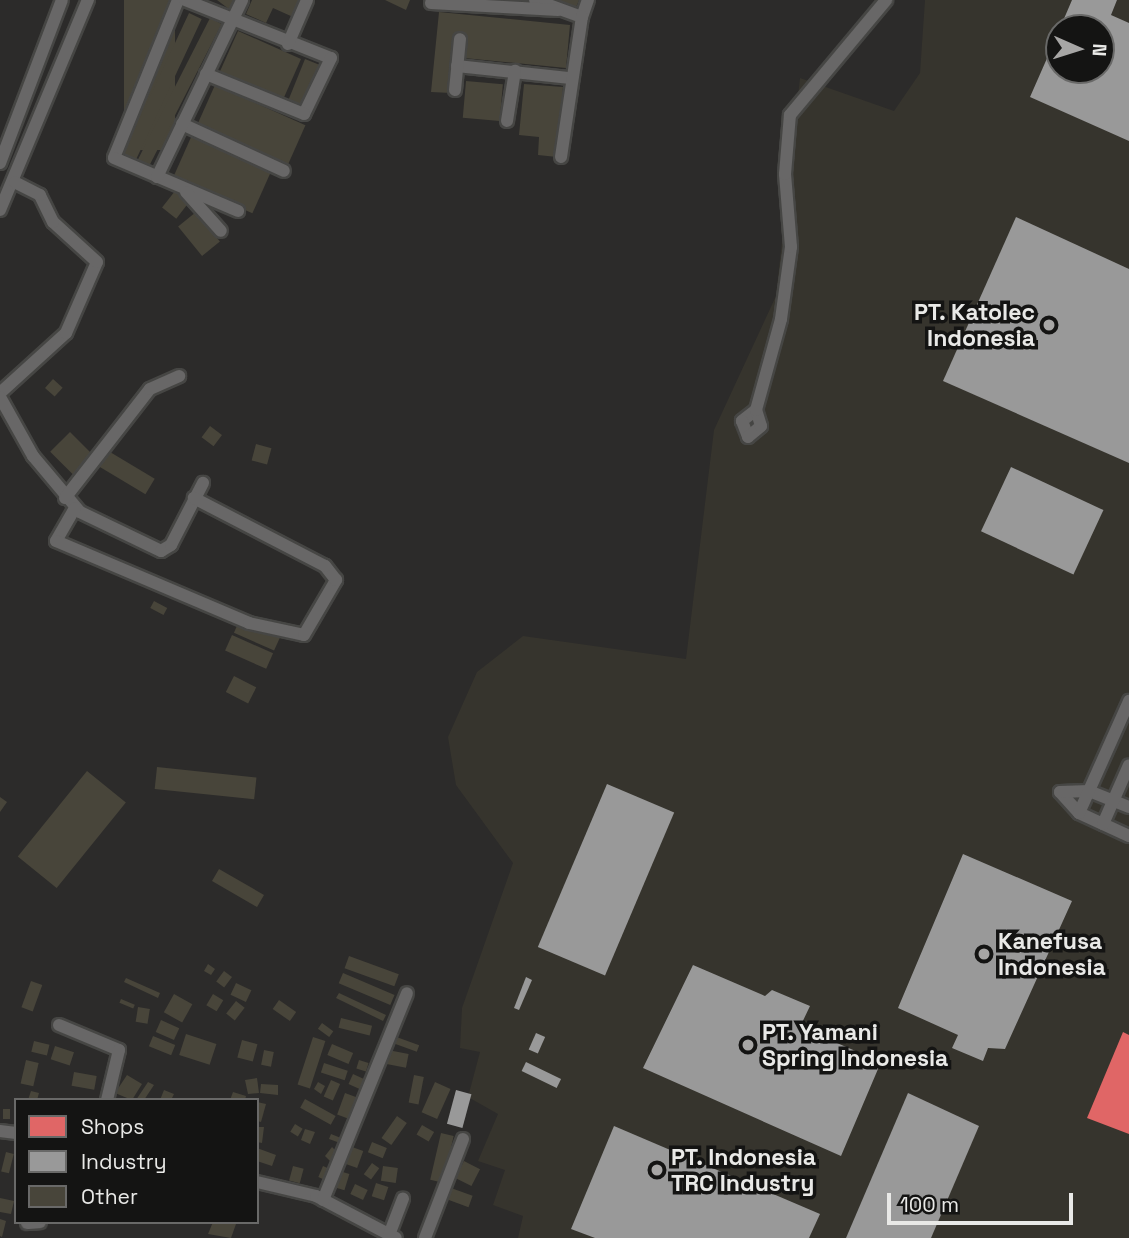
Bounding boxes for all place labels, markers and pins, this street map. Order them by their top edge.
place label: PT. Katolec Indonesia [913,298,1035,352]
marker: PT. Katolec Indonesia [1041,317,1057,333]
place label: Kanefusa Indonesia [998,927,1106,981]
marker: Kanefusa Indonesia [976,946,992,962]
place label: PT. Yamani Spring Indonesia [762,1018,948,1072]
marker: PT. Yamani Spring Indonesia [740,1037,756,1053]
place label: PT. Indonesia TRC Industry [671,1143,817,1197]
marker: PT. Indonesia TRC Industry [649,1162,665,1178]

